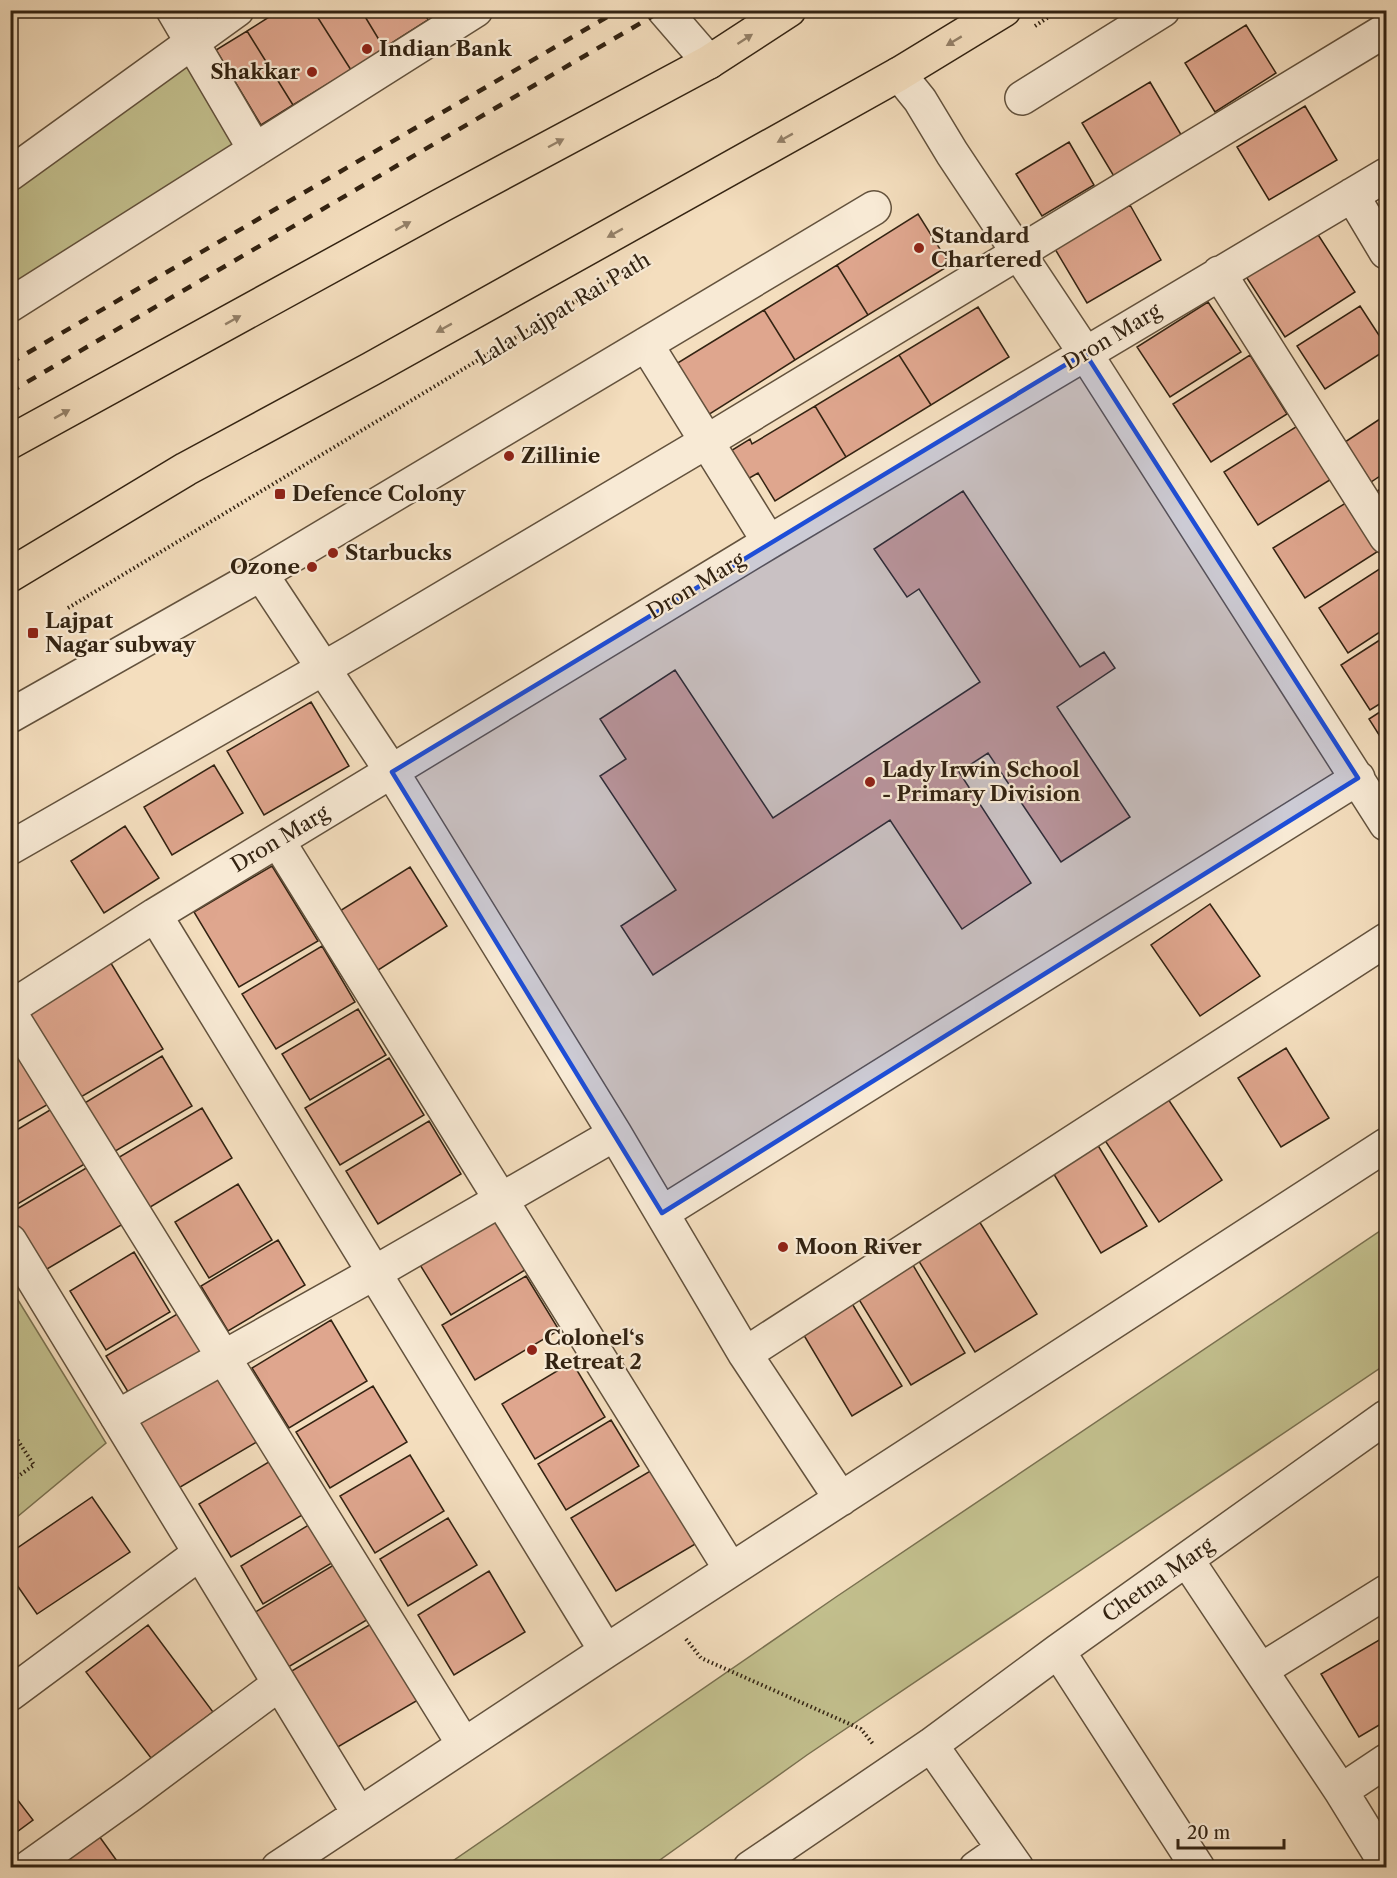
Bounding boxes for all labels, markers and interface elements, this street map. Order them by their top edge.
one-way arrow [737,33,753,44]
one-way arrow [946,35,962,46]
place label: Indian Bank [379,36,513,61]
marker: Indian Bank [360,42,374,56]
place label: Shakkar [210,59,301,84]
marker: Shakkar [305,65,319,79]
one-way arrow [776,133,793,143]
one-way arrow [548,139,565,148]
one-way arrow [395,221,412,231]
place label: Standard Chartered [931,223,1042,272]
one-way arrow [606,228,623,238]
marker: Standard Chartered [912,241,926,255]
street label: Lala Lajpat Rai Path [471,247,654,371]
street label: Dron Marg [1059,297,1166,375]
one-way arrow [224,315,241,325]
one-way arrow [436,323,453,333]
one-way arrow [54,409,71,419]
place label: Zillinie [521,443,600,468]
marker: Zillinie [502,449,516,463]
place label: Defence Colony [292,481,467,506]
marker: Defence Colony [273,487,287,501]
place label: Starbucks [345,540,452,565]
marker: Starbucks [326,546,340,560]
street label: Dron Marg [643,546,750,624]
place label: Ozone [230,554,300,579]
marker: Ozone [305,560,319,574]
place label: Lajpat Nagar subway [45,608,197,657]
marker: Lajpat Nagar subway [26,626,40,640]
place label: Lady Irwin School - Primary Division [882,757,1081,806]
marker: Lady Irwin School - Primary Division [863,775,877,789]
street label: Dron Marg [227,799,334,877]
place label: Moon River [795,1234,923,1259]
marker: Moon River [776,1240,790,1254]
place label: Colonel‘s Retreat 2 [544,1325,644,1374]
marker: Colonel‘s Retreat 2 [525,1343,539,1357]
street label: Chetna Marg [1097,1532,1219,1627]
scale bar [1178,1812,1284,1850]
text: 20 m [1187,1822,1231,1844]

